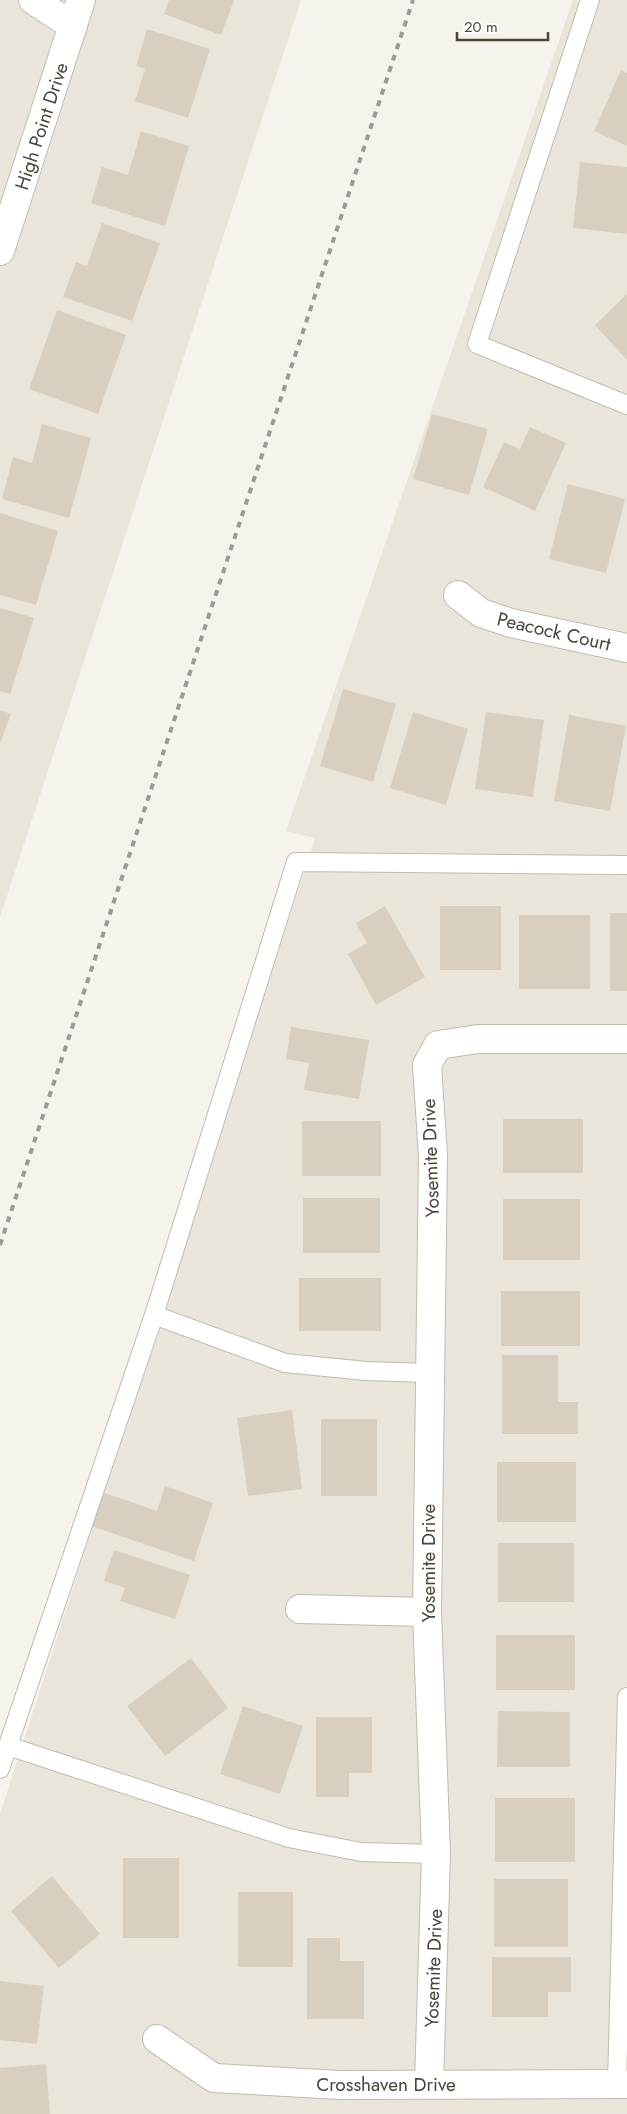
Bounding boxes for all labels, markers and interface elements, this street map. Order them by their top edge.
scale bar [457,10,548,42]
text: 20 m [464,16,498,38]
street label: High Point Drive [8,59,75,193]
street label: Peacock Court [494,605,614,658]
street label: Yosemite Drive [415,1098,446,1218]
street label: Yosemite Drive [415,1503,442,1622]
street label: Yosemite Drive [418,1908,449,2028]
street label: Crosshaven Drive [316,2071,456,2098]

